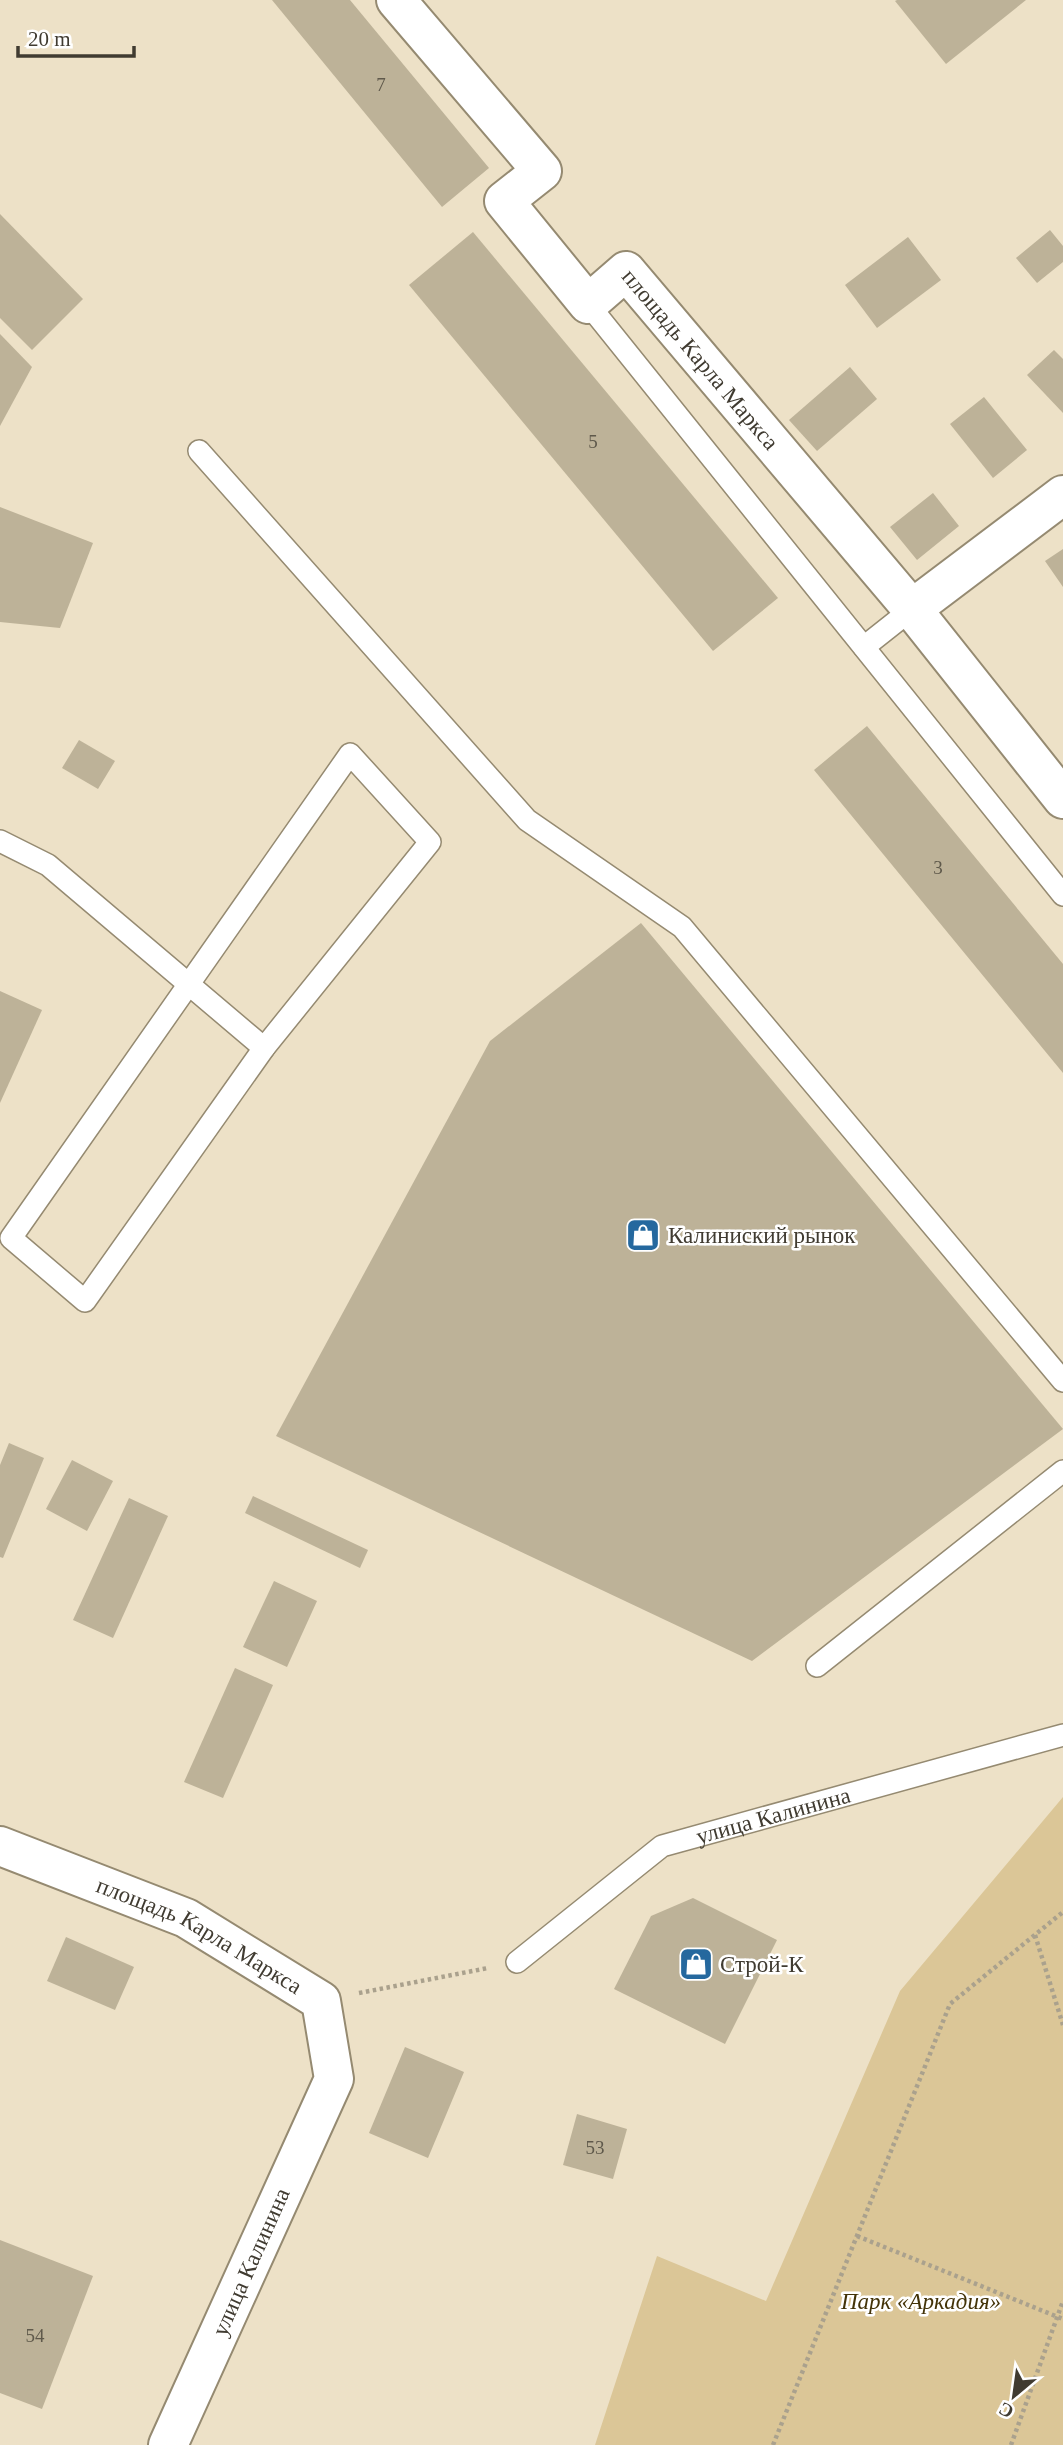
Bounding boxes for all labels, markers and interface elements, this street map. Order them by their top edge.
scale bar [18,14,133,58]
text: 20 m [28,27,71,51]
house number: 7 [376,74,386,95]
street label: площадь Карла Маркса [617,264,784,455]
house number: 5 [588,431,598,452]
house number: 3 [933,857,943,878]
shop icon: Калиниский рынок [624,1216,662,1254]
place label: Калиниский рынок [668,1223,856,1248]
street label: улица Калинина [693,1782,853,1848]
street label: площадь Карла Маркса [93,1872,307,1999]
shop icon: Строй-К [677,1945,715,1983]
place label: Строй-К [720,1952,804,1977]
house number: 53 [586,2137,605,2158]
street label: улица Калинина [207,2184,295,2340]
park label: Парк «Аркадия» [840,2289,1001,2314]
house number: 54 [26,2325,45,2346]
north arrow [979,2361,1049,2431]
text: С [995,2398,1017,2423]

